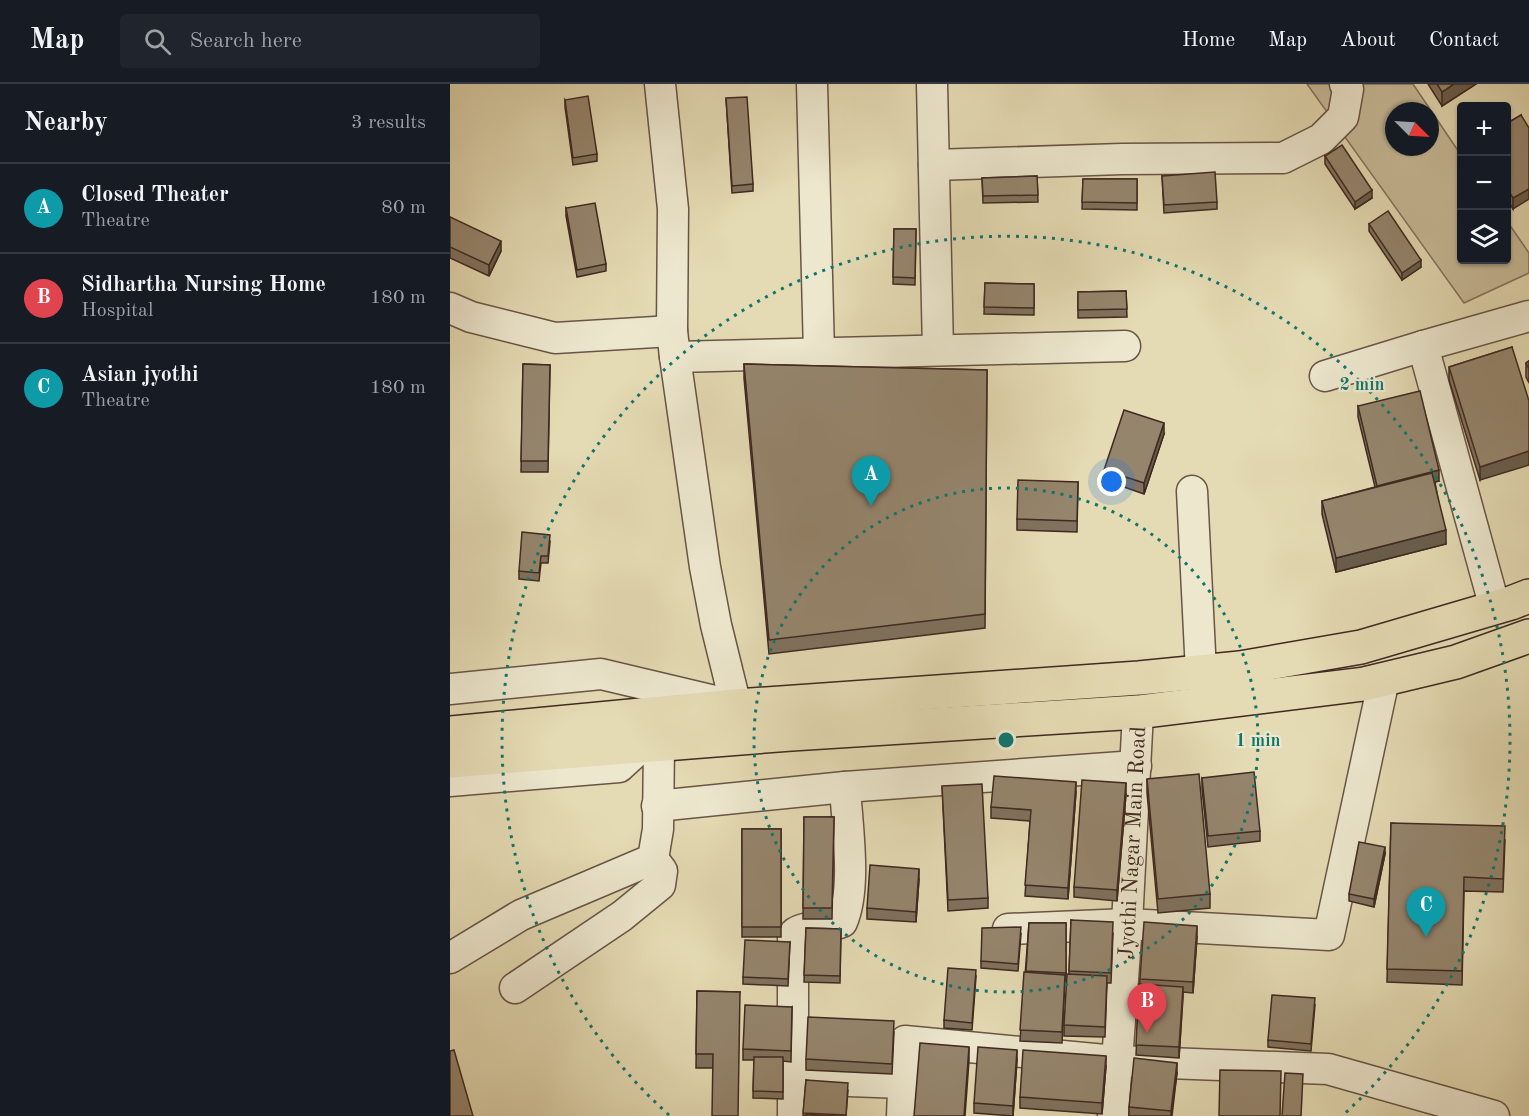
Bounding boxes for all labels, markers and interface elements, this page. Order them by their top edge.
search box [120,14,540,68]
icon: search [141,25,174,58]
text: Map [30,27,84,55]
text: Search here [189,30,302,52]
text: Home [1182,30,1235,51]
text: Map [1268,30,1307,51]
text: About [1340,30,1396,51]
text: Contact [1429,30,1499,51]
north arrow [1385,102,1439,156]
map controls [1457,102,1511,264]
button: + [1457,102,1511,156]
text: Nearby [24,110,108,136]
text: 3 results [351,113,426,133]
button: − [1457,156,1511,210]
text: Closed Theater [81,184,229,206]
text: A [36,198,51,218]
text: 80 m [381,198,426,218]
button: layers [1457,210,1511,264]
text: Theatre [81,211,150,231]
text: Sidhartha Nursing Home [81,274,326,296]
text: B [36,288,51,308]
text: 180 m [370,288,426,308]
text: Hospital [81,301,153,321]
text: Asian jyothi [81,364,199,386]
text: 2 min [1339,376,1385,394]
text: C [37,378,50,398]
text: 180 m [370,378,426,398]
text: Theatre [81,391,150,411]
pin: A [852,456,890,506]
your location [1097,467,1126,496]
street label: Jyothi Nagar Main Road [1115,726,1150,960]
centre of rings [996,730,1016,750]
text: 1 min [1235,732,1281,750]
pin: C [1406,888,1446,937]
pin: B [1128,984,1166,1033]

